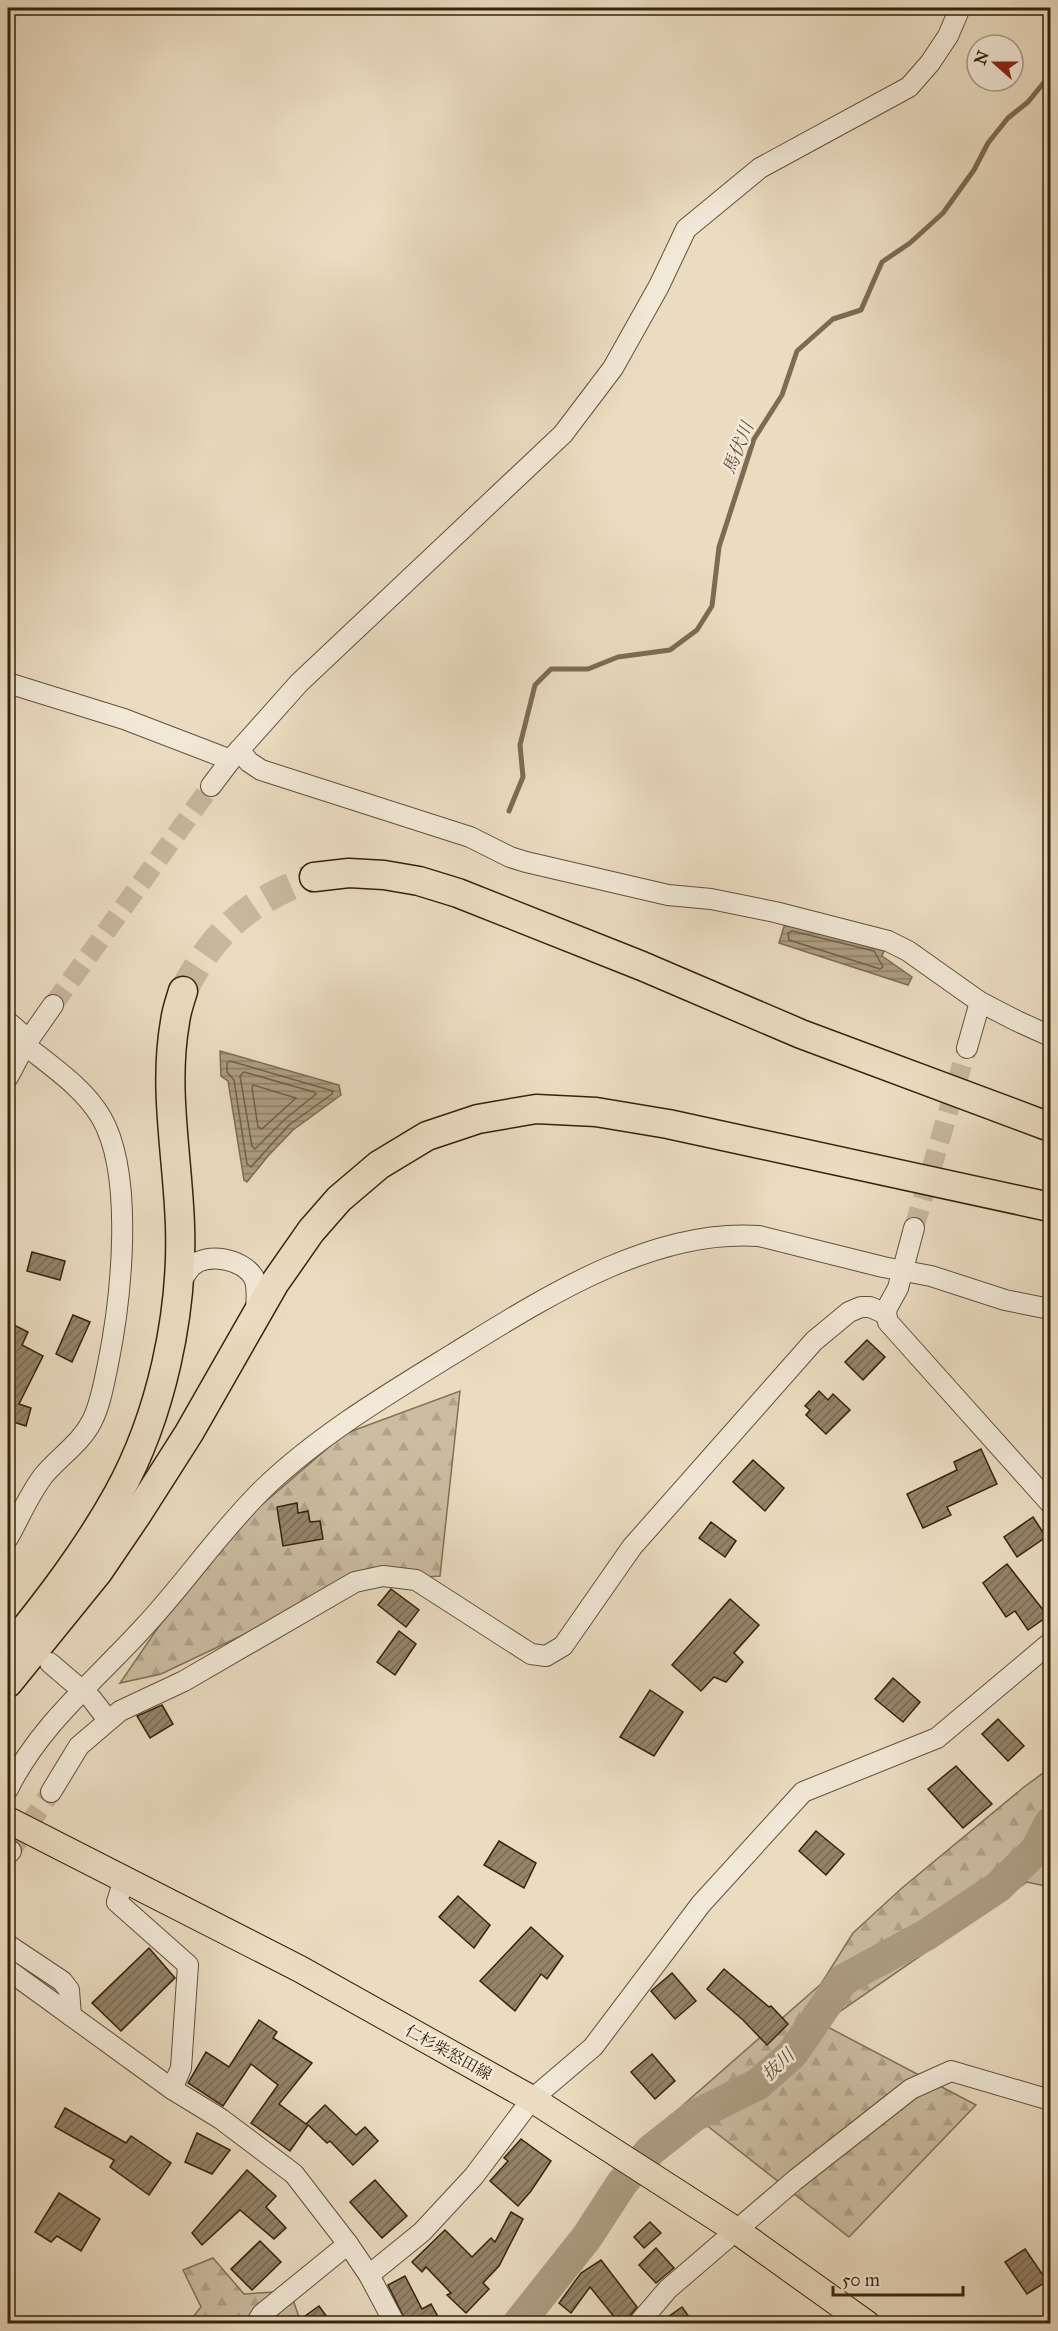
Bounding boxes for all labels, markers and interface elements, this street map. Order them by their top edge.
north arrow [965,33,1025,93]
text: N [970,48,993,68]
water label: 馬伏川 [718,417,759,477]
street label: 仁杉柴怒田線 [402,2021,495,2084]
water label: 抜川 [757,2043,800,2085]
scale bar [833,2259,964,2297]
text: 50 m [842,2269,880,2291]

